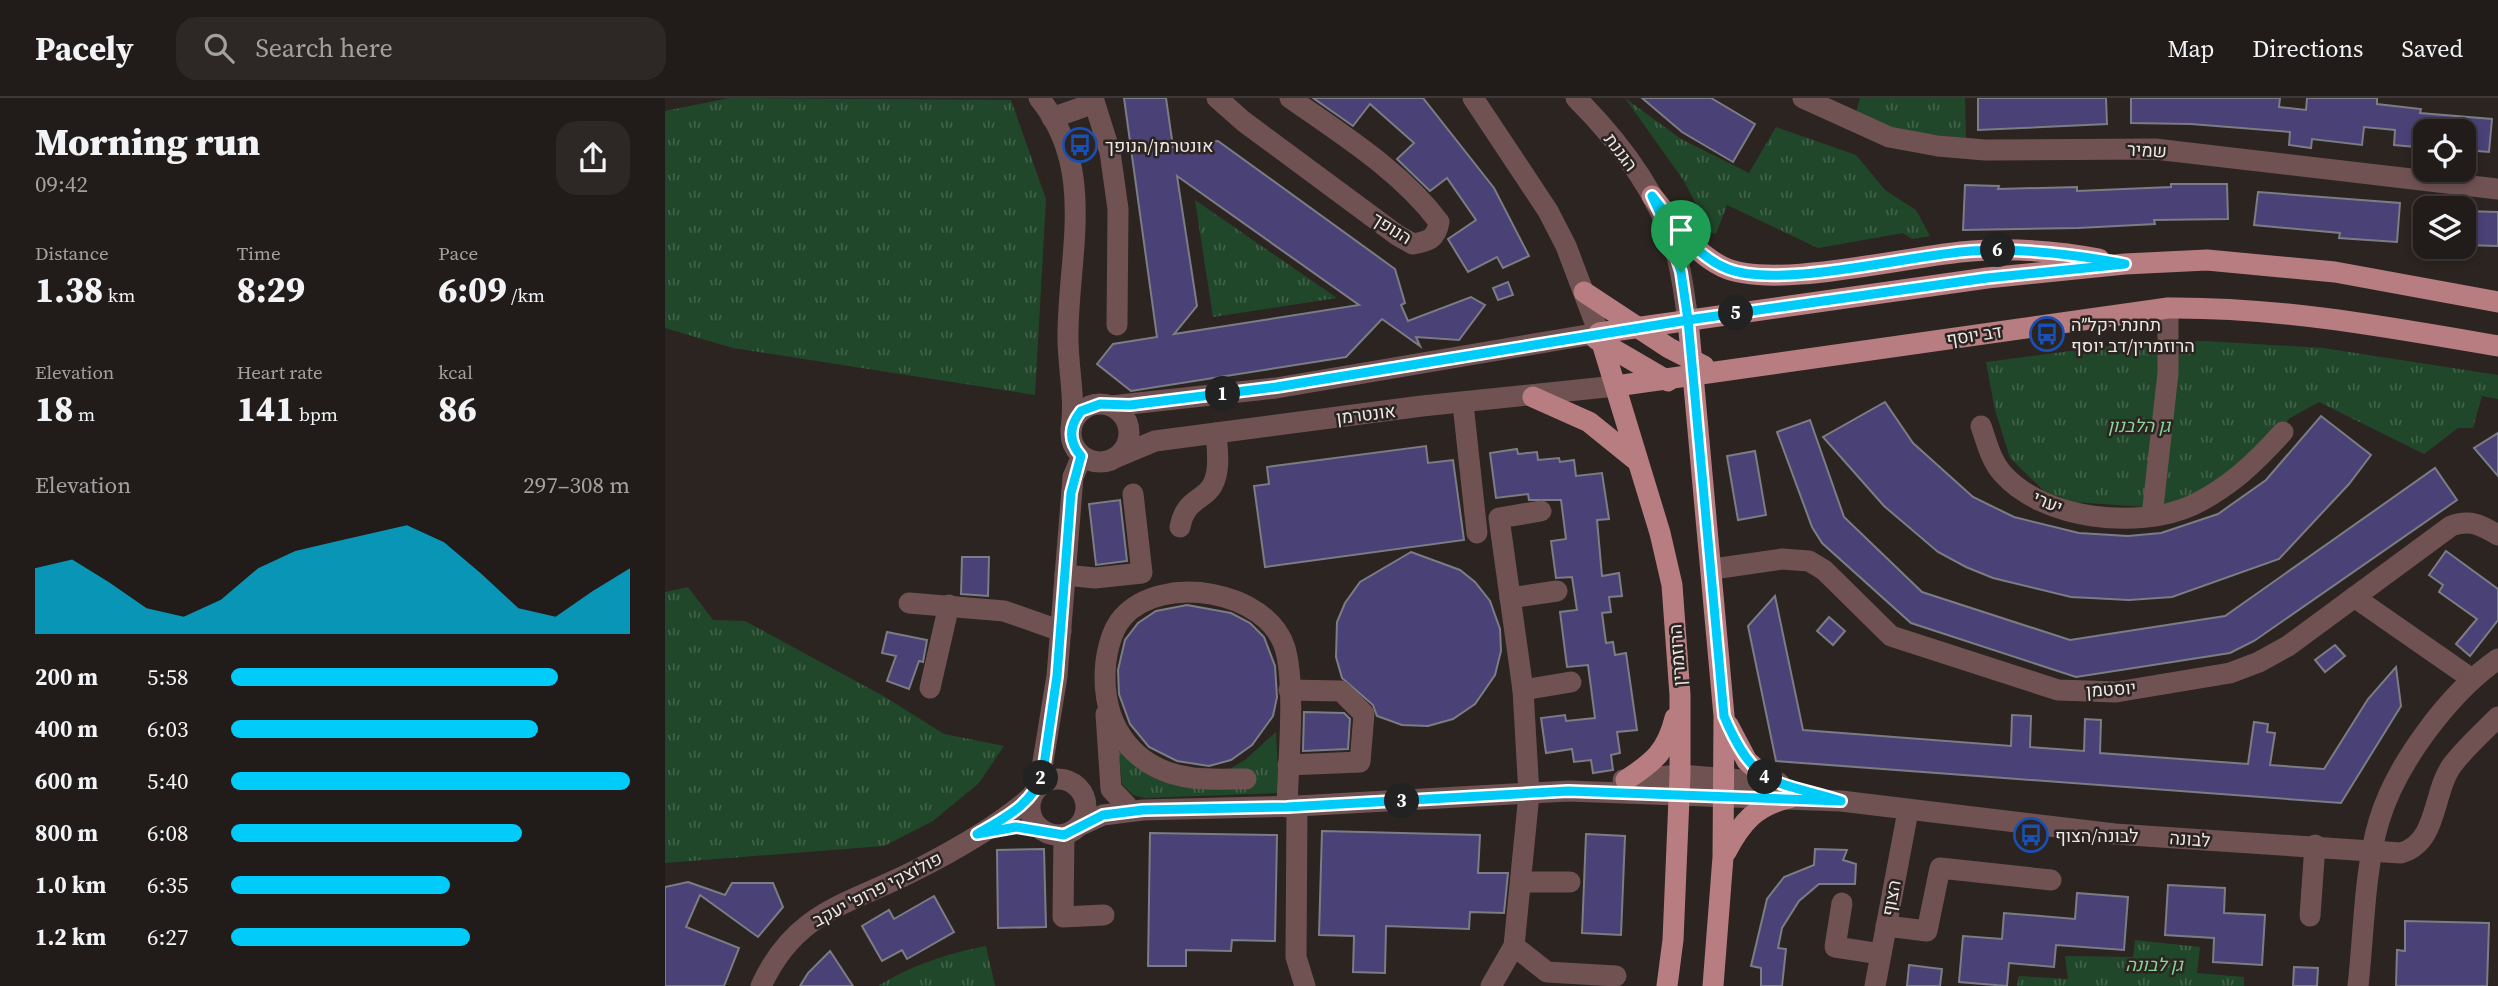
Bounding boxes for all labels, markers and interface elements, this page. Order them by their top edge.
search box [176,17,666,80]
text: Pacely [35,26,134,71]
icon: search [200,29,238,67]
text: Search here [256,30,393,66]
text: Map [2167,32,2214,65]
text: Directions [2252,32,2363,65]
text: Saved [2401,32,2463,65]
text: Morning run [35,116,260,168]
map controls [2413,119,2476,259]
button: locate [2413,119,2476,182]
button: share [556,121,630,195]
bus stop icon: אונטרמן/הנופך [1061,126,1099,164]
street label: הגננת [1598,128,1644,176]
place label: אונטרמן/הנופך [1105,133,1213,158]
street label: שמיר [2126,136,2168,164]
text: 09:42 [35,168,88,200]
button: layers [2413,196,2476,259]
pin [1651,200,1711,272]
street label: הנופך [1367,206,1417,250]
icon: arrive [1662,211,1700,249]
pin: 6 [1981,232,2015,268]
text: 6 [1992,236,2003,262]
text: Distance [35,240,109,266]
text: Time [237,240,281,266]
text: Pace [438,240,478,266]
text: 1.38 [35,266,103,314]
text: 8:29 [237,266,305,314]
text: 6:09 [438,266,507,314]
text: km [103,282,135,308]
text: /km [507,282,545,308]
pin: 5 [1719,296,1753,330]
text: 5 [1730,299,1741,325]
place label: תחנת רקל״ה הרוזמרין/דב יוסף [2071,312,2195,358]
bus stop icon: תחנת רקל״ה הרוזמרין/דב יוסף [2028,315,2066,353]
street label: דב יוסף [1944,318,2004,352]
text: Elevation [35,359,114,385]
text: Heart rate [237,359,323,385]
text: kcal [438,359,473,385]
pin: 1 [1205,376,1241,412]
text: 1 [1217,380,1228,406]
text: 18 [35,385,74,433]
text: 141 [237,385,295,433]
text: 86 [438,385,477,433]
street label: אונטרמן [1335,398,1397,430]
text: m [74,401,95,427]
text: bpm [295,401,338,427]
park label: גן הלבנון [2108,413,2171,438]
text: Elevation [35,469,131,501]
text: 297–308 m [523,469,630,501]
street label: יערי [2029,485,2067,519]
street label: הרוזמרין [1662,623,1692,687]
text: 200 m [35,661,98,693]
text: 5:58 [147,661,188,693]
street label: יוסטמן [2085,675,2137,703]
text: 400 m [35,713,98,745]
text: 6:03 [147,713,188,745]
pin: 2 [1023,760,1059,796]
pin: 4 [1747,760,1783,794]
text: 4 [1759,763,1770,789]
text: 2 [1035,764,1046,790]
text: 600 m [35,765,98,797]
text: 5:40 [147,765,188,797]
pin: 3 [1385,784,1419,818]
text: 3 [1396,787,1407,813]
bus stop icon: לבונה/הצוף [2012,816,2050,854]
text: 800 m [35,817,98,849]
text: 6:08 [147,817,188,849]
place label: לבונה/הצוף [2055,823,2139,848]
street label: לבונה [2169,825,2211,853]
street label: פולוצקי פרופ' יעקב [808,846,946,932]
text: 1.0 km [35,869,106,901]
text: 6:35 [147,869,188,901]
street label: הצוף [1875,878,1907,918]
text: 1.2 km [35,921,106,953]
text: 6:27 [147,921,188,953]
park label: גן לבונה [2125,952,2184,977]

